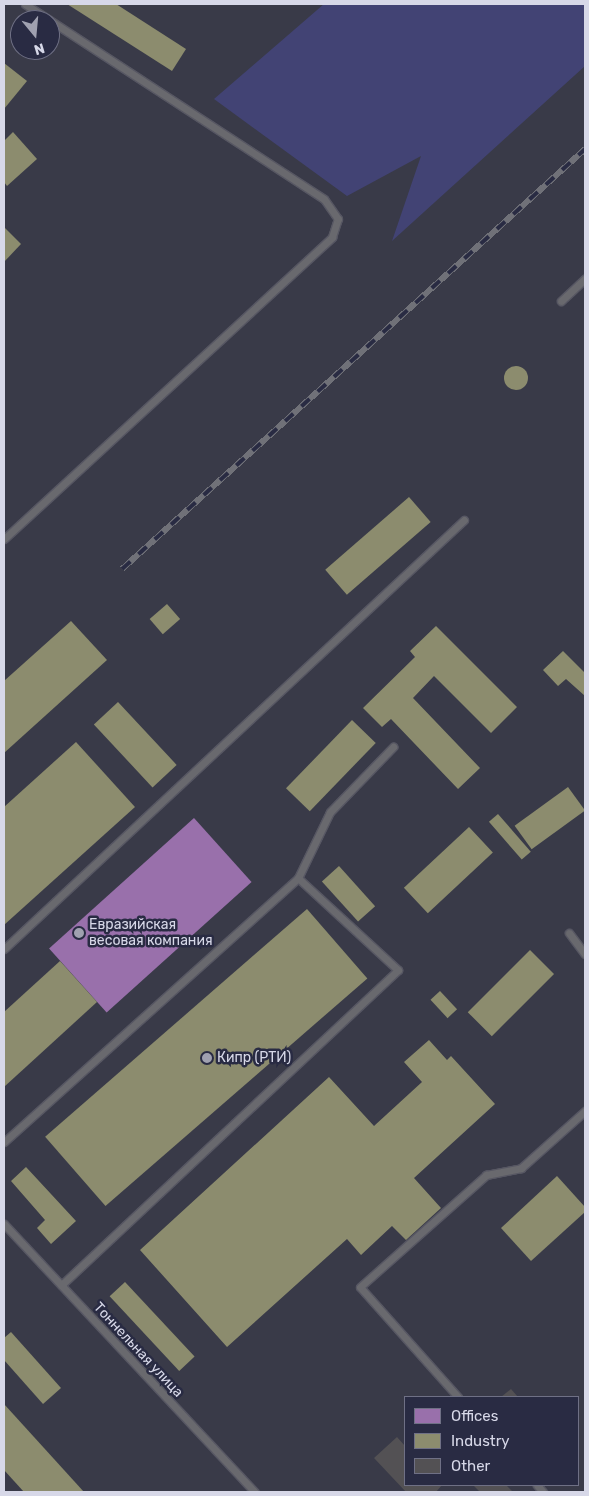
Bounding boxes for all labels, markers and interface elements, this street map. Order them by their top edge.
north arrow [10,10,60,60]
text: N [32,39,47,58]
place label: Евразийская весовая компания [89,917,213,950]
marker: Евразийская весовая компания [73,927,85,939]
place label: Кипр (РТИ) [217,1050,291,1066]
marker: Кипр (РТИ) [201,1052,213,1064]
street label: Тоннельная улица [90,1299,186,1401]
legend [404,1396,579,1486]
text: Offices [451,1407,498,1425]
text: Industry [451,1432,510,1450]
text: Other [451,1457,490,1475]

